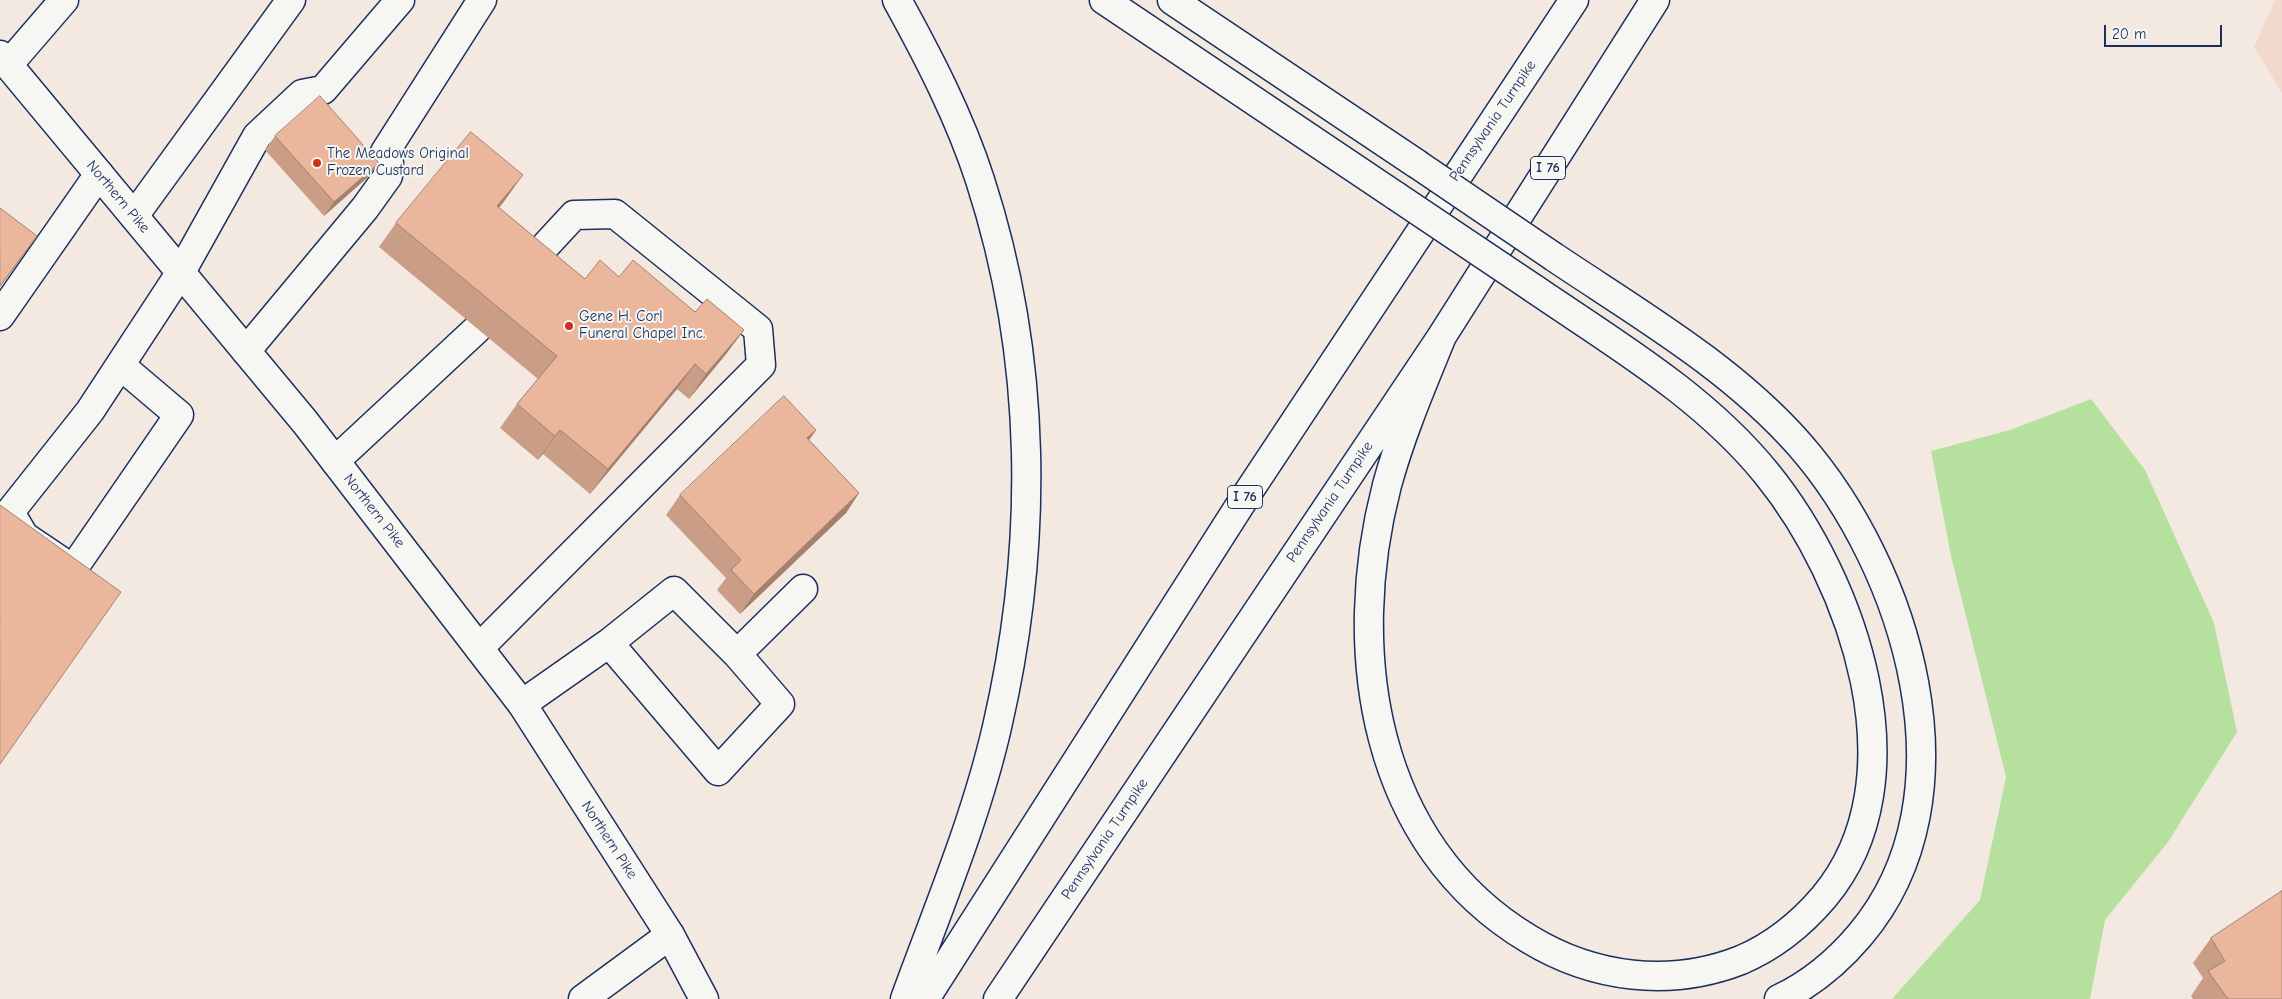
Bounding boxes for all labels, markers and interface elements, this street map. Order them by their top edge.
scale bar [2107,15,2224,47]
text: 20 m [2112,25,2146,43]
street label: Pennsylvania Turnpike [1446,57,1540,185]
place label: The Meadows Original Frozen Custard [327,145,469,180]
road number: I 76 [1530,156,1566,180]
street label: Northern Pike [82,157,154,237]
marker: The Meadows Original Frozen Custard [311,157,323,169]
place label: Gene H. Corl Funeral Chapel Inc. [579,308,705,343]
marker: Gene H. Corl Funeral Chapel Inc. [563,320,575,332]
street label: Pennsylvania Turnpike [1283,438,1377,566]
street label: Northern Pike [339,470,409,552]
road number: I 76 [1228,486,1262,508]
street label: Pennsylvania Turnpike [1058,775,1152,903]
street label: Northern Pike [577,798,641,882]

